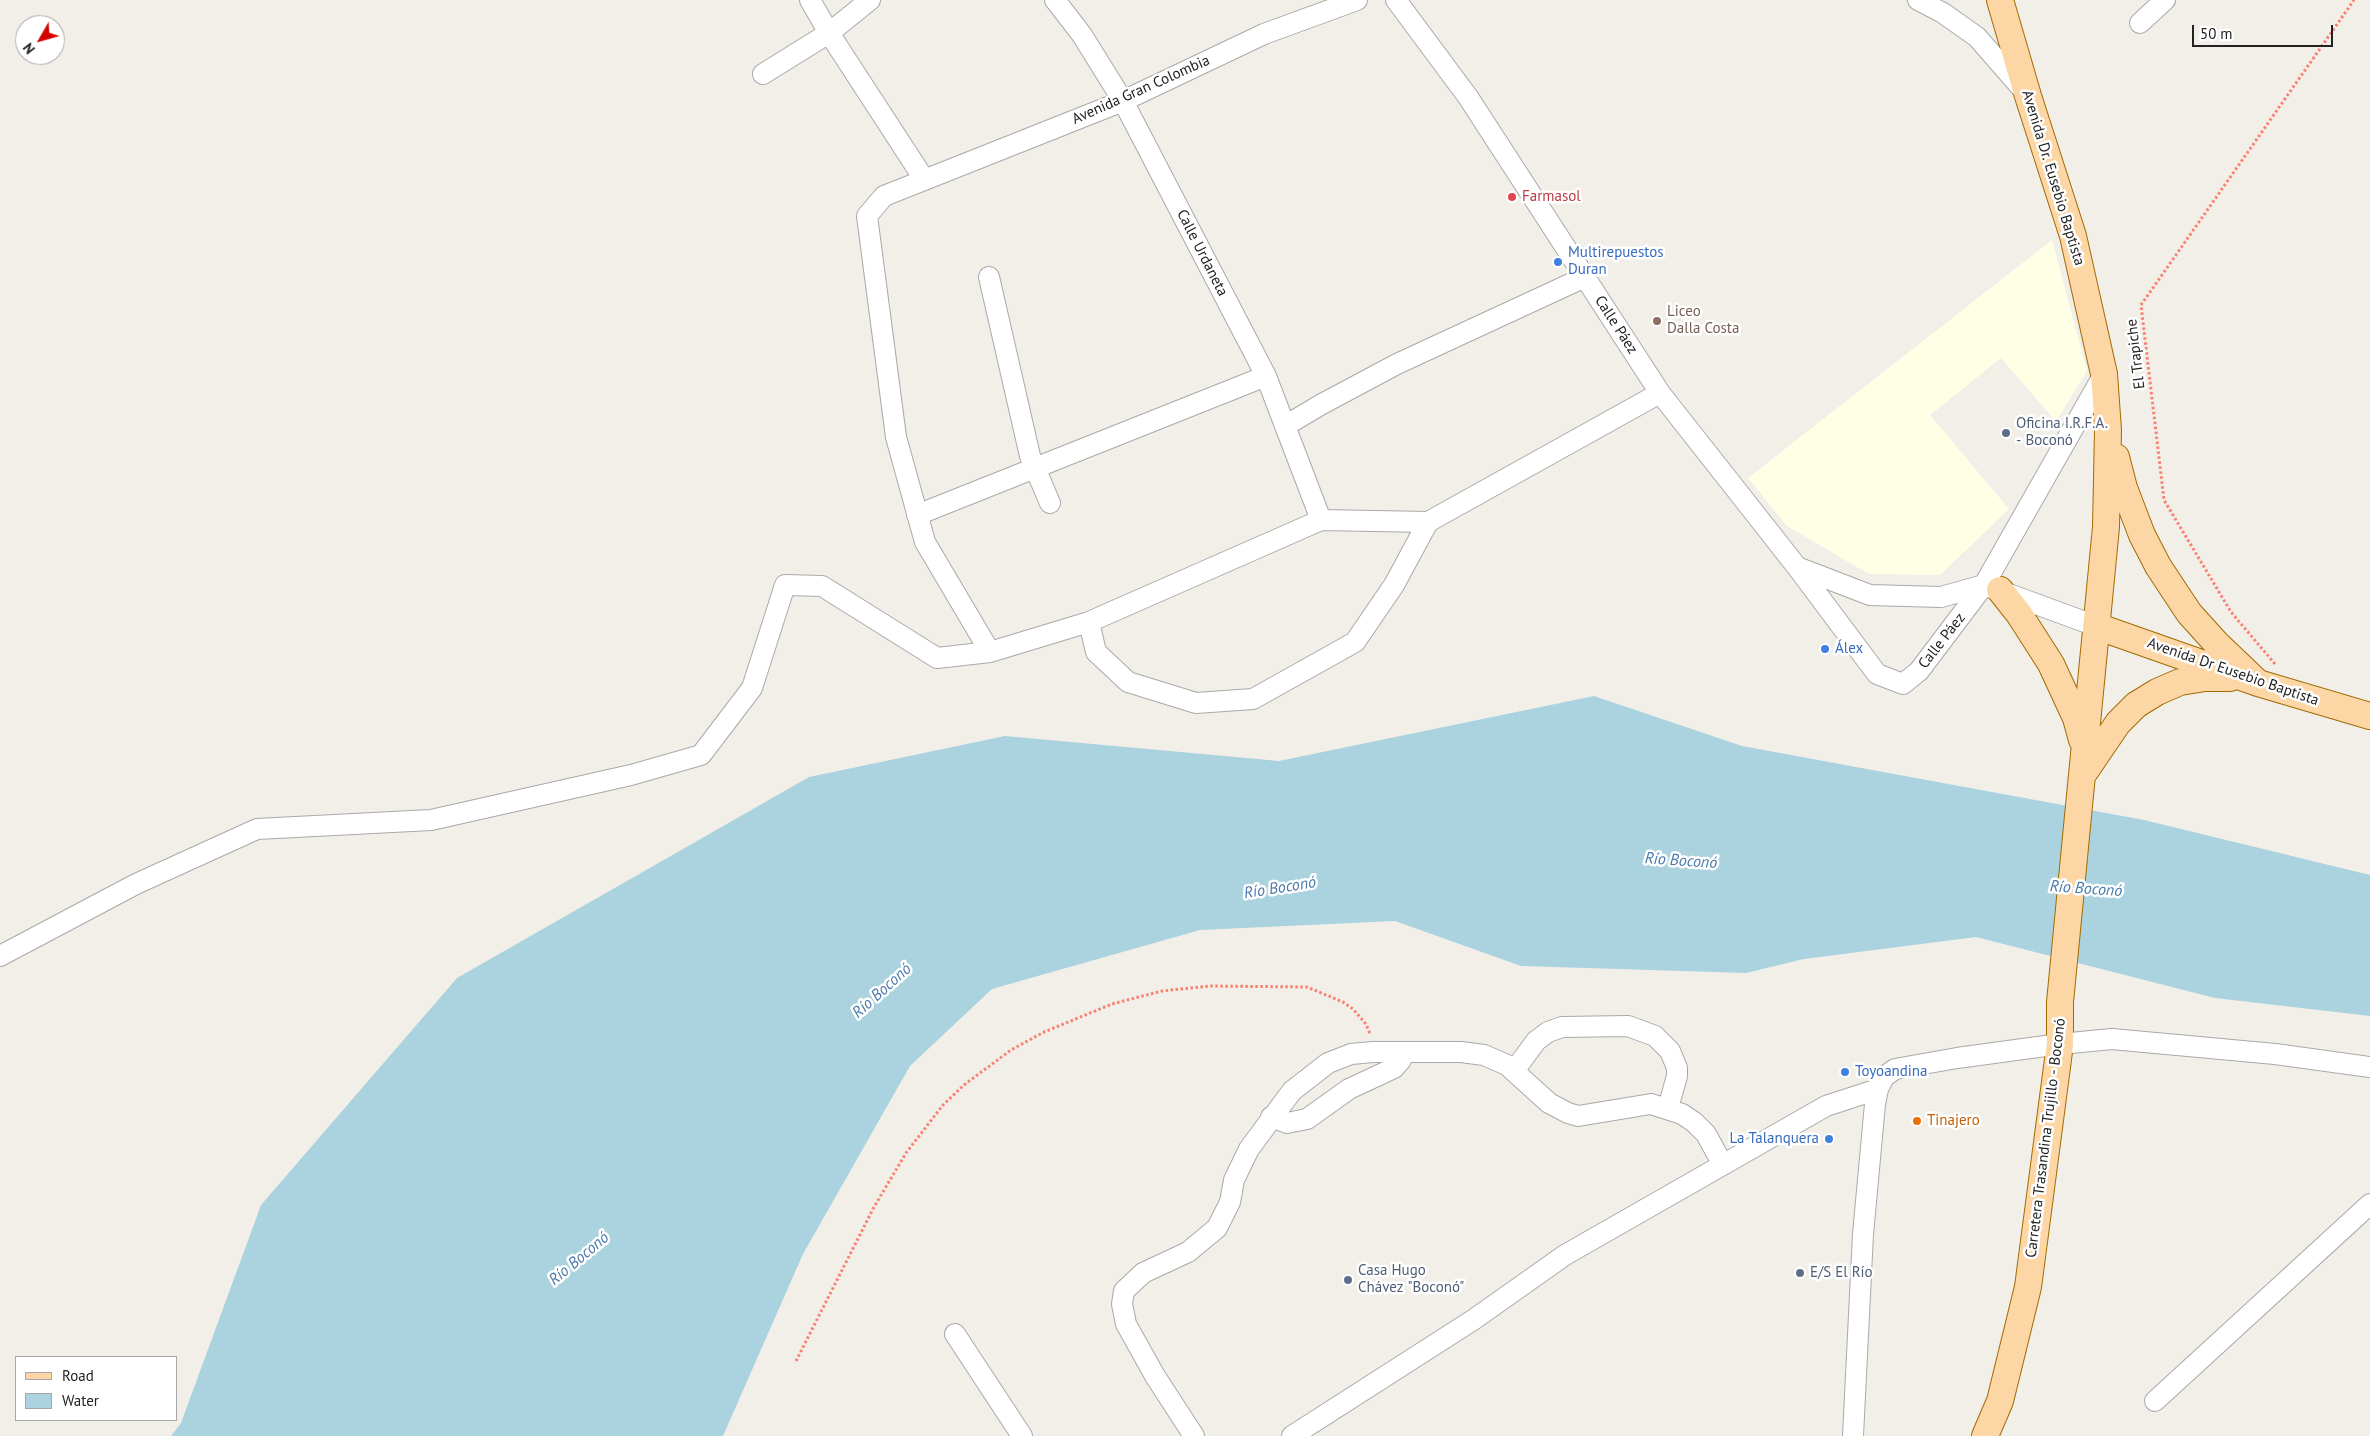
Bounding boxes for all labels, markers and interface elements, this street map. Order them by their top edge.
north arrow [15,15,65,65]
scale bar [2195,15,2336,47]
text: 50 m [2200,24,2233,43]
text: N [19,39,39,58]
street label: Avenida Gran Colombia [1069,52,1213,128]
street label: Avenida Dr. Eusebio Baptista [2018,88,2088,268]
place label: Farmasol [1522,188,1581,206]
marker: Farmasol [1506,191,1518,203]
street label: Calle Urdaneta [1172,207,1232,299]
place label: Multirepuestos Duran [1568,244,1664,279]
marker: Multirepuestos Duran [1552,256,1564,268]
street label: Calle Páez [1591,293,1641,357]
place label: Liceo Dalla Costa [1667,303,1739,338]
marker: Liceo Dalla Costa [1651,315,1663,327]
street label: El Trapiche [2123,318,2149,390]
place label: Oficina I.R.F.A. - Boconó [2016,415,2108,450]
marker: Oficina I.R.F.A. - Boconó [2000,427,2012,439]
street label: Calle Páez [1915,610,1969,672]
street label: Avenida Dr Eusebio Baptista [2145,634,2321,710]
place label: Álex [1835,640,1863,658]
marker: Álex [1819,643,1831,655]
water label: Río Boconó [1644,849,1718,873]
water label: Río Boconó [1243,873,1317,903]
water label: Río Boconó [2049,877,2123,901]
water label: Río Boconó [849,960,915,1022]
street label: Carretera Trasandina Trujillo - Boconó [2022,1017,2070,1259]
place label: Toyoandina [1855,1063,1928,1081]
marker: Toyoandina [1839,1066,1851,1078]
place label: Tinajero [1927,1112,1980,1130]
marker: Tinajero [1911,1115,1923,1127]
place label: La Talanquera [1730,1130,1819,1148]
marker: La Talanquera [1823,1133,1835,1145]
water label: Río Boconó [545,1228,613,1290]
place label: Casa Hugo Chávez "Boconó" [1358,1262,1464,1297]
place label: E/S El Río [1810,1264,1873,1282]
marker: E/S El Río [1794,1267,1806,1279]
marker: Casa Hugo Chávez "Boconó" [1342,1274,1354,1286]
legend [15,1356,178,1421]
text: Road [62,1366,94,1385]
text: Water [62,1391,99,1410]

